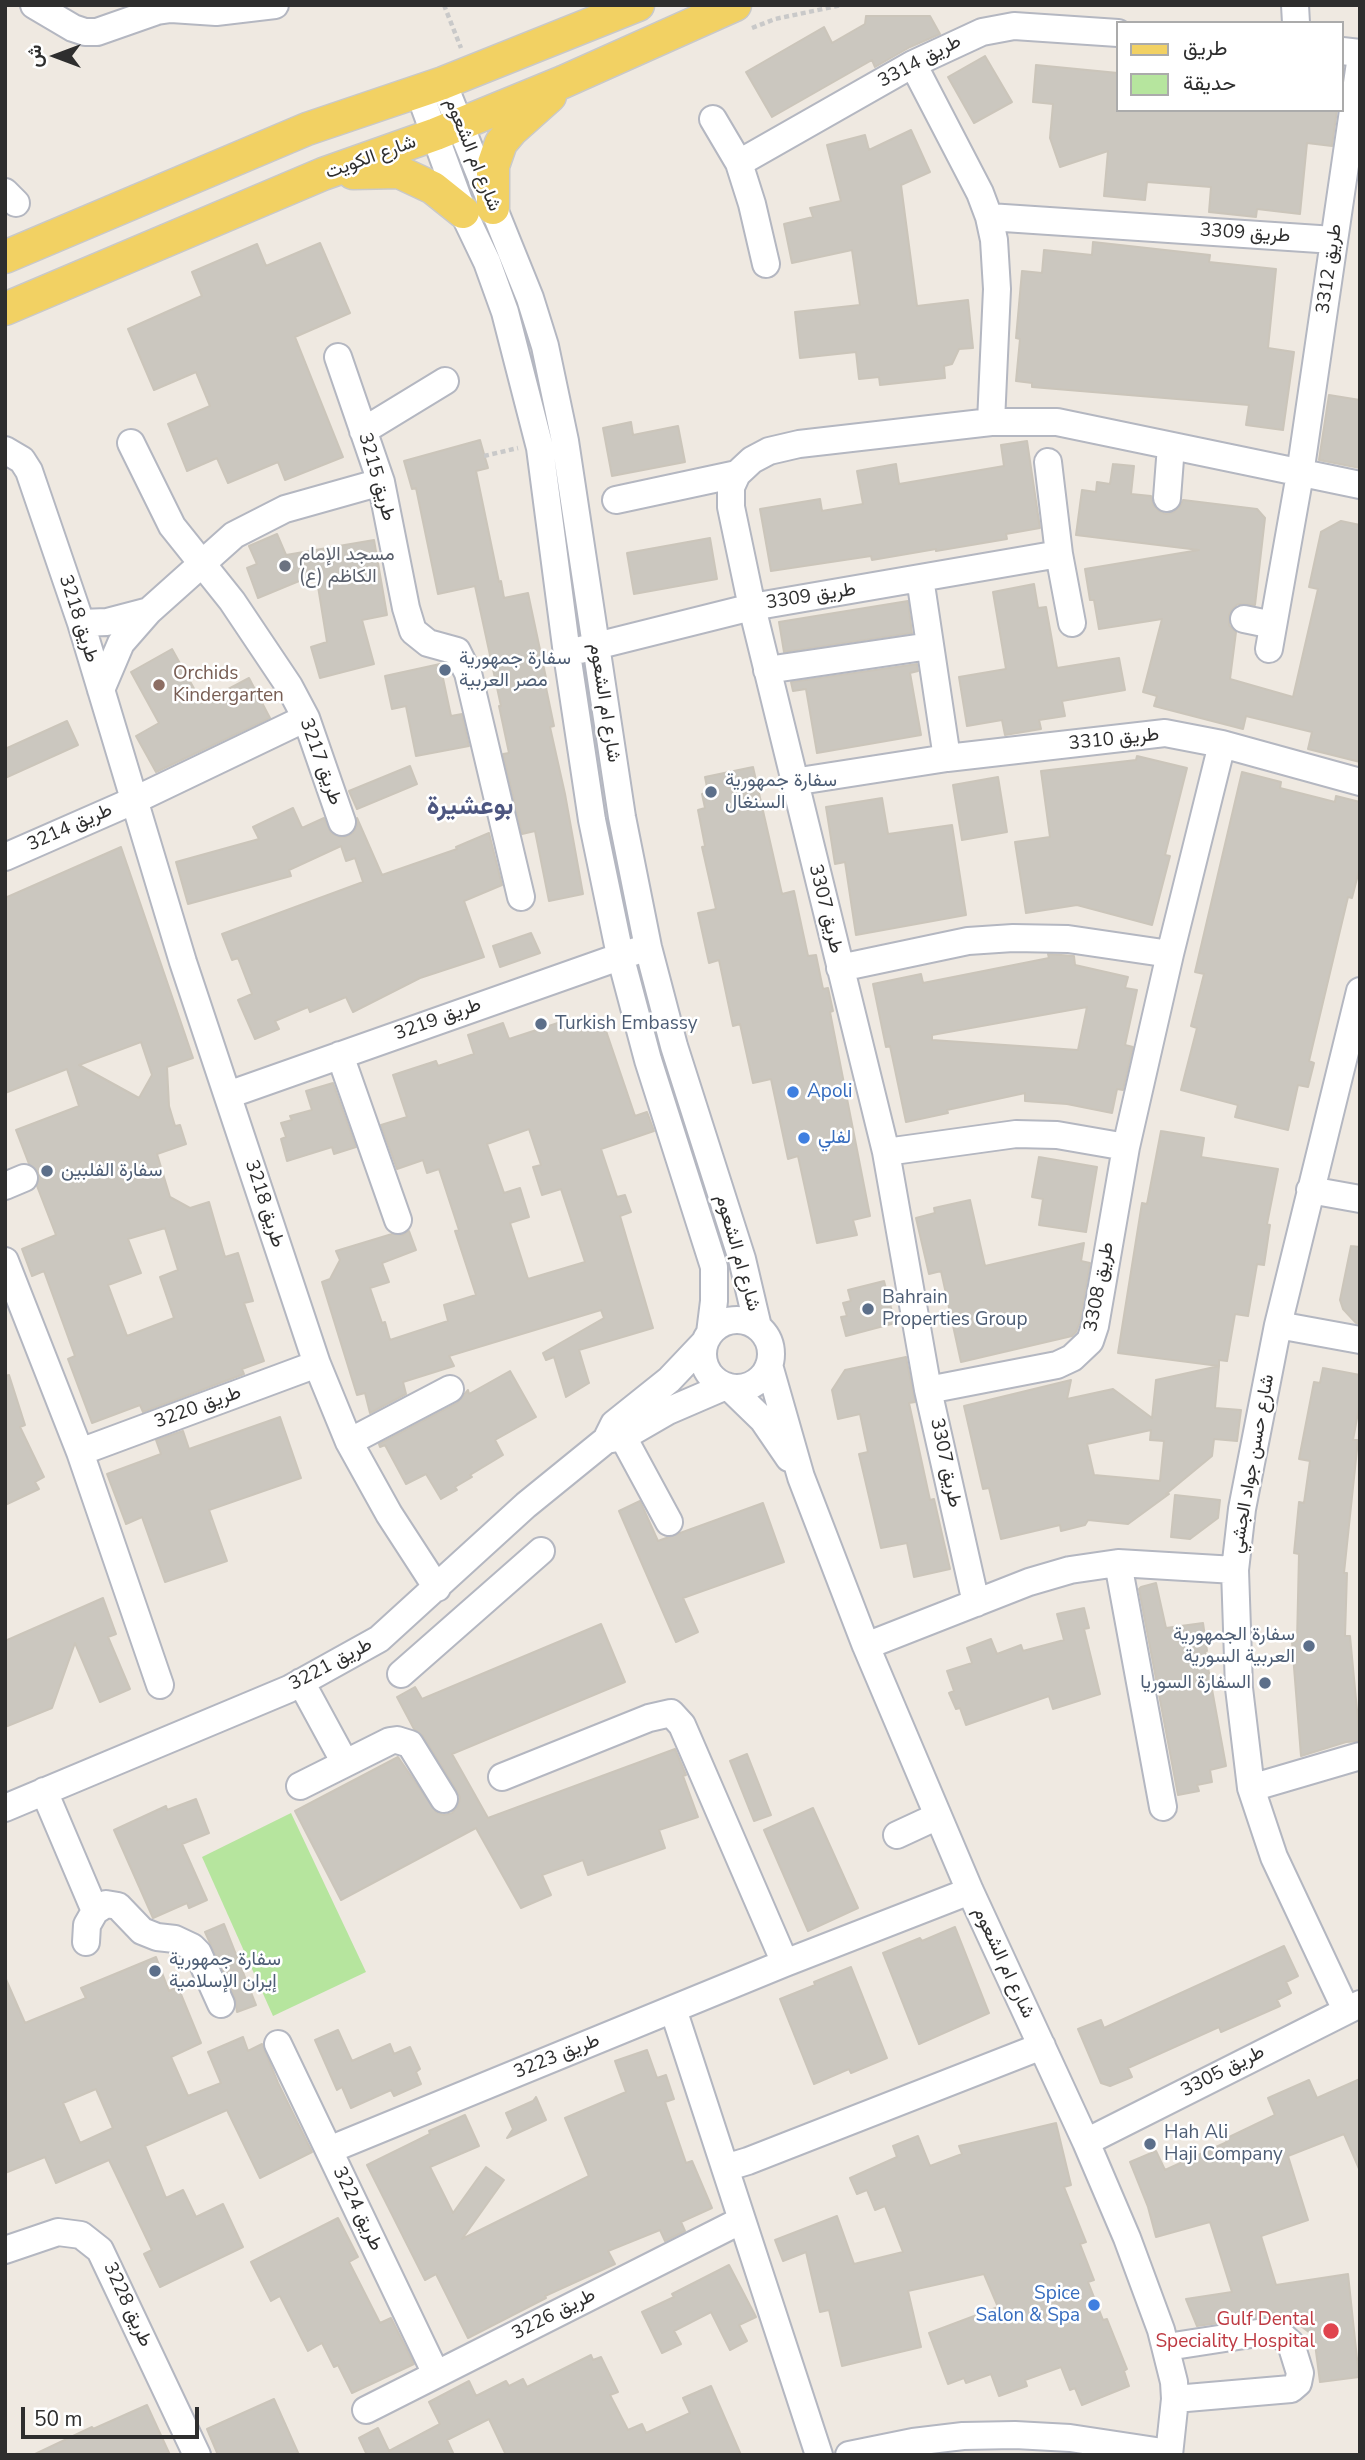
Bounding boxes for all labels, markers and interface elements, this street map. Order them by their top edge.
north arrow [21,21,91,91]
legend [1116,21,1344,112]
street label: طريق 3314 [875,31,965,93]
text: طريق [1183,34,1228,62]
text: ش [22,45,48,67]
text: حديقة [1183,69,1236,97]
street label: شارع ام الشعوم [439,95,505,215]
street label: شارع الكويت [323,131,419,185]
street label: طريق 3309 [1199,219,1291,249]
street label: طريق 3312 [1312,222,1348,316]
street label: طريق 3215 [353,430,399,524]
place label: مسجد الإمام الكاظم (ع) [299,544,395,588]
marker: مسجد الإمام الكاظم (ع) [277,558,293,574]
street label: طريق 3218 [53,572,103,666]
street label: طريق 3309 [764,579,858,615]
street label: شارع ام الشعوم [583,642,625,764]
place label: سفارة جمهورية مصر العربية [459,648,571,692]
marker: سفارة جمهورية مصر العربية [437,662,453,678]
place label: Orchids Kindergarten [173,663,284,707]
marker: Orchids Kindergarten [151,677,167,693]
street label: طريق 3217 [294,715,346,809]
street label: طريق 3310 [1068,724,1160,756]
place label: سفارة جمهورية السنغال [725,770,837,814]
marker: سفارة جمهورية السنغال [703,784,719,800]
district label: بوعشيرة [427,792,513,824]
street label: طريق 3214 [24,799,116,857]
street label: طريق 3307 [803,862,847,956]
street label: طريق 3219 [391,994,485,1046]
place label: Turkish Embassy [555,1013,698,1035]
marker: Turkish Embassy [533,1016,549,1032]
place label: Apoli [807,1081,853,1103]
marker: Apoli [785,1084,801,1100]
place label: لفلي [818,1127,851,1149]
marker: لفلي [796,1130,812,1146]
street label: طريق 3218 [239,1157,289,1251]
place label: سفارة الفلبين [61,1160,162,1182]
marker: سفارة الفلبين [39,1163,55,1179]
street label: شارع ام الشعوم [709,1192,765,1314]
street label: طريق 3308 [1080,1240,1120,1334]
place label: Bahrain Properties Group [882,1287,1028,1331]
marker: Bahrain Properties Group [860,1301,876,1317]
street label: شارع حسن جواد الجشي [1226,1373,1280,1555]
street label: طريق 3220 [151,1382,245,1434]
street label: طريق 3307 [924,1416,966,1510]
place label: سفارة الجمهورية العربية السورية [1173,1624,1295,1668]
street label: طريق 3221 [286,1634,376,1696]
marker: سفارة الجمهورية العربية السورية [1301,1638,1317,1654]
place label: السفارة السوريا [1140,1672,1251,1694]
marker: السفارة السوريا [1257,1675,1273,1691]
street label: شارع ام الشعوم [967,1904,1039,2022]
place label: سفارة جمهورية إيران الإسلامية [169,1949,281,1993]
marker: سفارة جمهورية إيران الإسلامية [147,1963,163,1979]
street label: طريق 3223 [511,2029,603,2085]
street label: طريق 3305 [1177,2041,1269,2103]
place label: Hah Ali Haji Company [1164,2122,1283,2166]
marker: Hah Ali Haji Company [1142,2136,1158,2152]
street label: طريق 3224 [327,2163,387,2255]
street label: طريق 3228 [97,2259,157,2351]
place label: Spice Salon & Spa [976,2283,1080,2327]
street label: طريق 3226 [508,2284,600,2346]
marker: Spice Salon & Spa [1086,2297,1102,2313]
place label: Gulf Dental Speciality Hospital [1155,2309,1315,2353]
marker: Gulf Dental Speciality Hospital [1321,2321,1341,2341]
scale bar [24,2394,203,2438]
text: 50 m [34,2405,83,2433]

